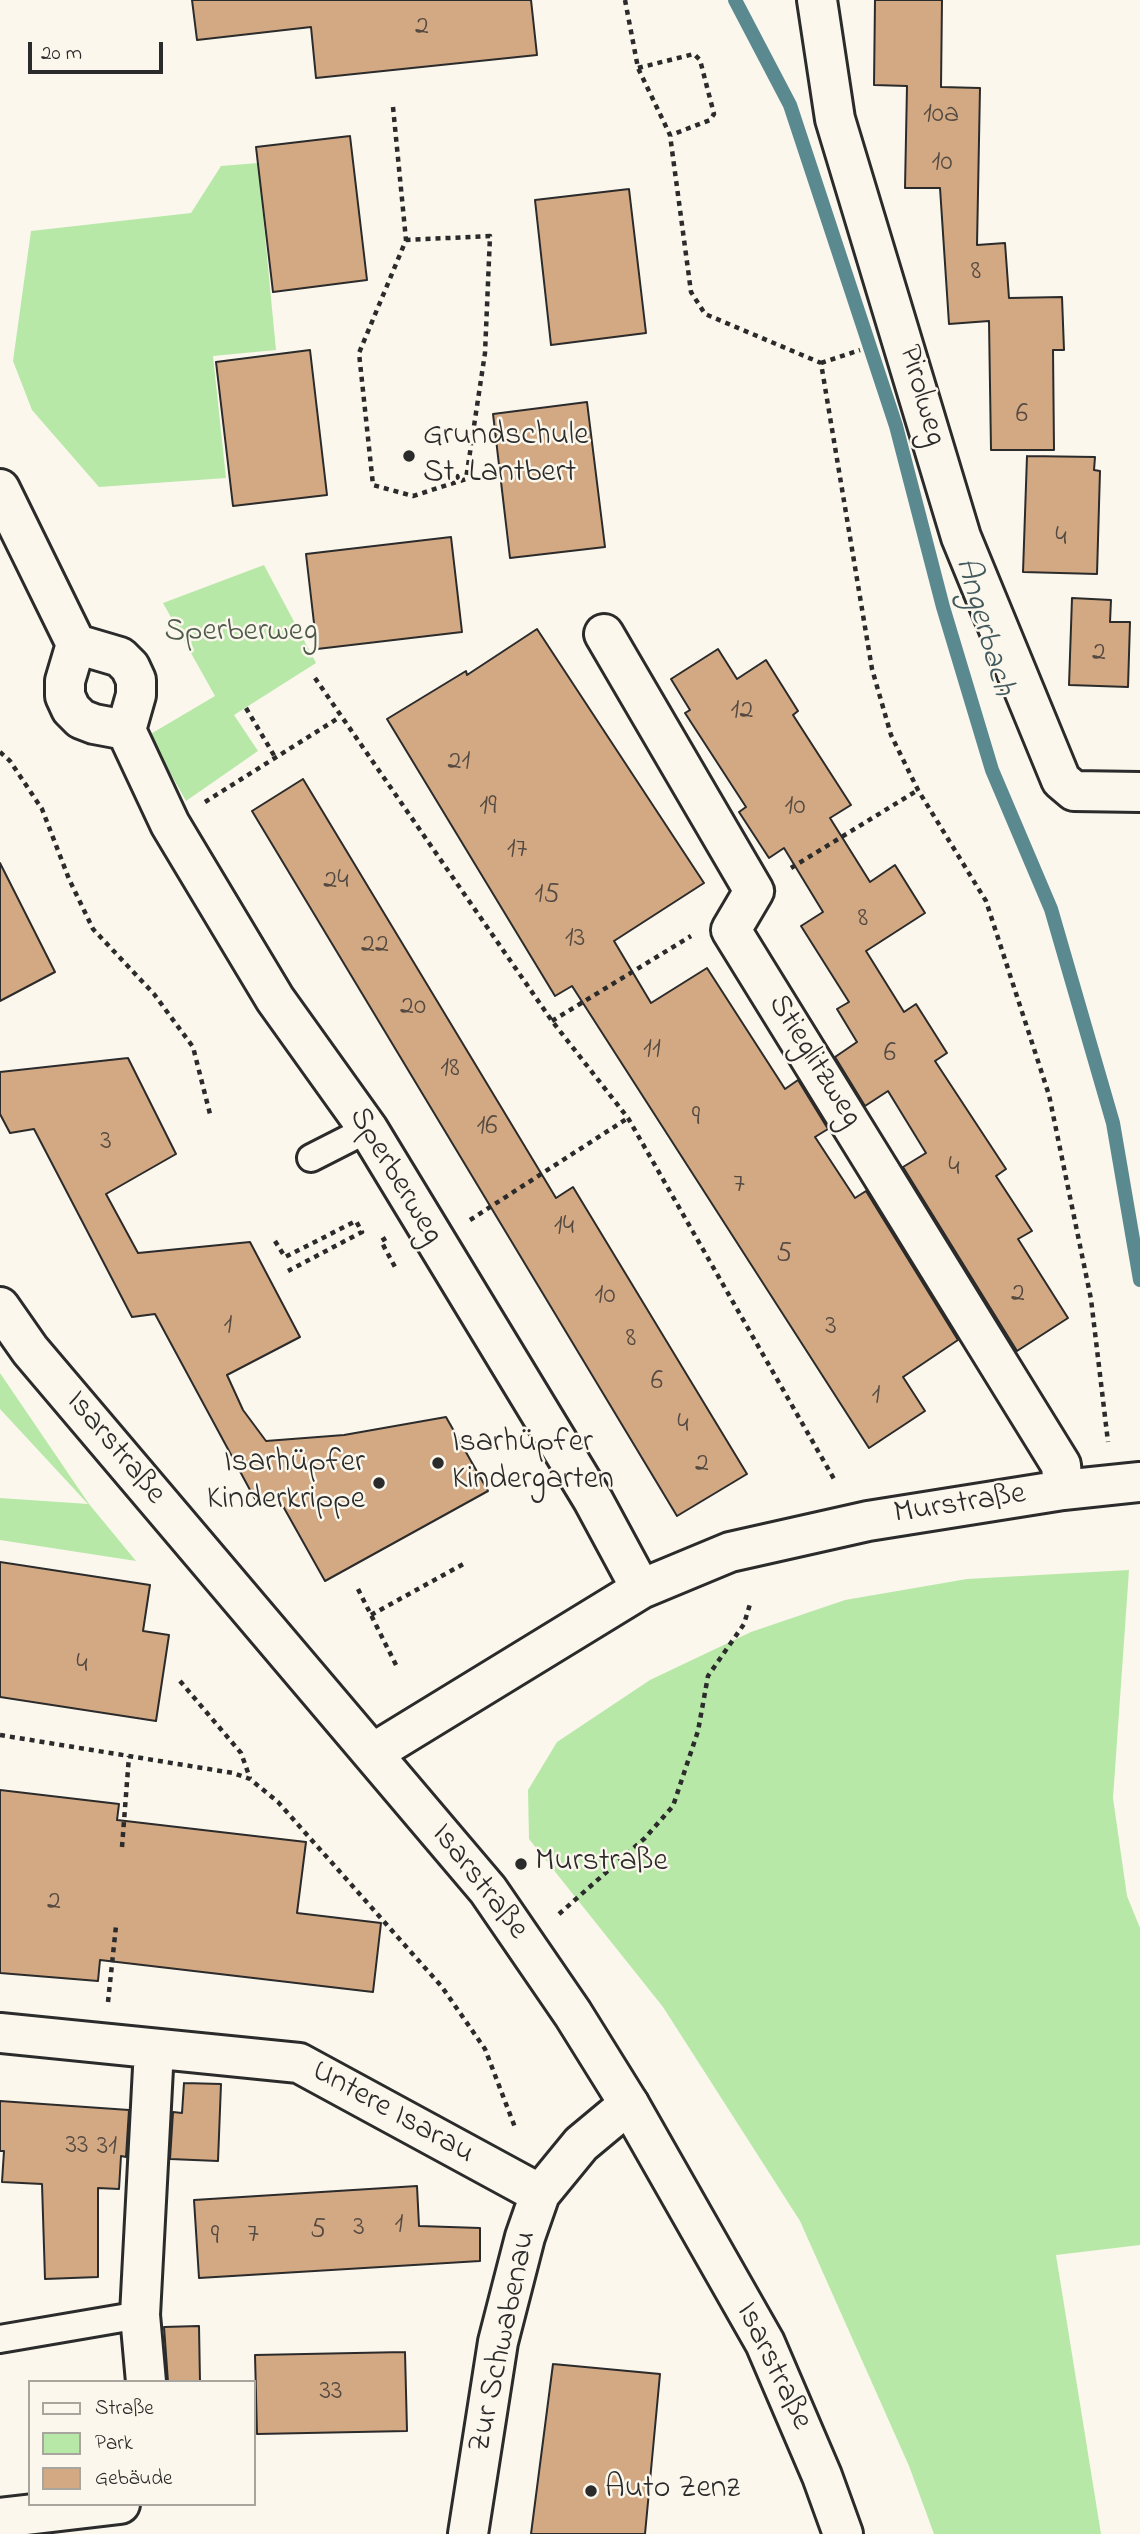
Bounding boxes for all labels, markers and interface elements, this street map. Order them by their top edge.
house number: 2 [415,11,429,45]
scale bar [32,28,166,72]
text: 20 m [41,39,82,69]
house number: 10a [923,99,959,133]
house number: 10 [932,147,952,181]
house number: 8 [971,256,981,290]
street label: Pirolweg [887,341,953,451]
house number: 6 [1016,399,1028,433]
place label: Grundschule St. Lantbert [423,419,589,494]
marker: Grundschule St. Lantbert [401,448,417,464]
house number: 4 [1055,522,1067,556]
water label: Angerbach [943,553,1021,701]
park label: Sperberweg [164,615,318,653]
house number: 2 [1092,637,1106,671]
house number: 12 [731,695,753,729]
house number: 21 [448,746,470,780]
house number: 19 [479,791,497,825]
house number: 10 [785,791,805,825]
house number: 17 [507,834,527,868]
house number: 24 [323,865,349,899]
house number: 15 [535,879,559,913]
house number: 8 [858,903,868,937]
house number: 13 [565,923,585,957]
house number: 22 [361,929,389,963]
street label: Stieglitzweg [757,988,869,1136]
house number: 20 [400,991,426,1025]
house number: 11 [643,1034,661,1068]
house number: 6 [884,1038,896,1072]
house number: 18 [440,1053,460,1087]
street label: Sperberweg [338,1102,450,1252]
house number: 9 [692,1102,700,1136]
house number: 16 [476,1111,498,1145]
house number: 3 [100,1126,112,1160]
house number: 4 [948,1152,960,1186]
house number: 7 [733,1169,745,1203]
house number: 14 [554,1211,574,1245]
house number: 5 [776,1238,792,1272]
house number: 2 [1011,1278,1025,1312]
house number: 10 [595,1280,615,1314]
house number: 1 [224,1310,232,1344]
house number: 3 [825,1311,837,1345]
house number: 8 [626,1323,636,1357]
house number: 6 [651,1366,663,1400]
house number: 1 [872,1380,880,1414]
street label: Isarstraße [55,1384,173,1514]
house number: 4 [677,1409,689,1443]
place label: Isarhüpfer Kindergarten [452,1426,614,1501]
place label: Isarhüpfer Kinderkrippe [207,1446,365,1521]
house number: 2 [695,1448,709,1482]
marker: Isarhüpfer Kindergarten [430,1455,446,1471]
marker: Isarhüpfer Kinderkrippe [371,1475,387,1491]
street label: Murstraße [891,1477,1029,1535]
house number: 4 [76,1649,88,1683]
street label: Isarstraße [421,1817,535,1949]
place label: Murstraße [535,1845,668,1883]
marker: Murstraße [513,1856,529,1872]
house number: 2 [47,1886,61,1920]
street label: Untere Isarau [304,2054,480,2174]
house number: 33 [65,2130,89,2164]
house number: 31 [97,2131,117,2165]
house number: 1 [395,2209,403,2243]
house number: 3 [353,2212,365,2246]
house number: 5 [310,2214,326,2248]
house number: 7 [247,2219,259,2253]
house number: 9 [211,2221,219,2255]
street label: Zur Schwabenau [463,2228,547,2456]
street label: Isarstraße [725,2297,819,2437]
house number: 33 [319,2376,343,2410]
legend [28,2380,256,2506]
text: Straße [95,2394,154,2424]
text: Park [95,2429,133,2459]
text: Gebäude [95,2464,172,2494]
place label: Auto Zenz [605,2472,740,2510]
marker: Auto Zenz [583,2483,599,2499]

